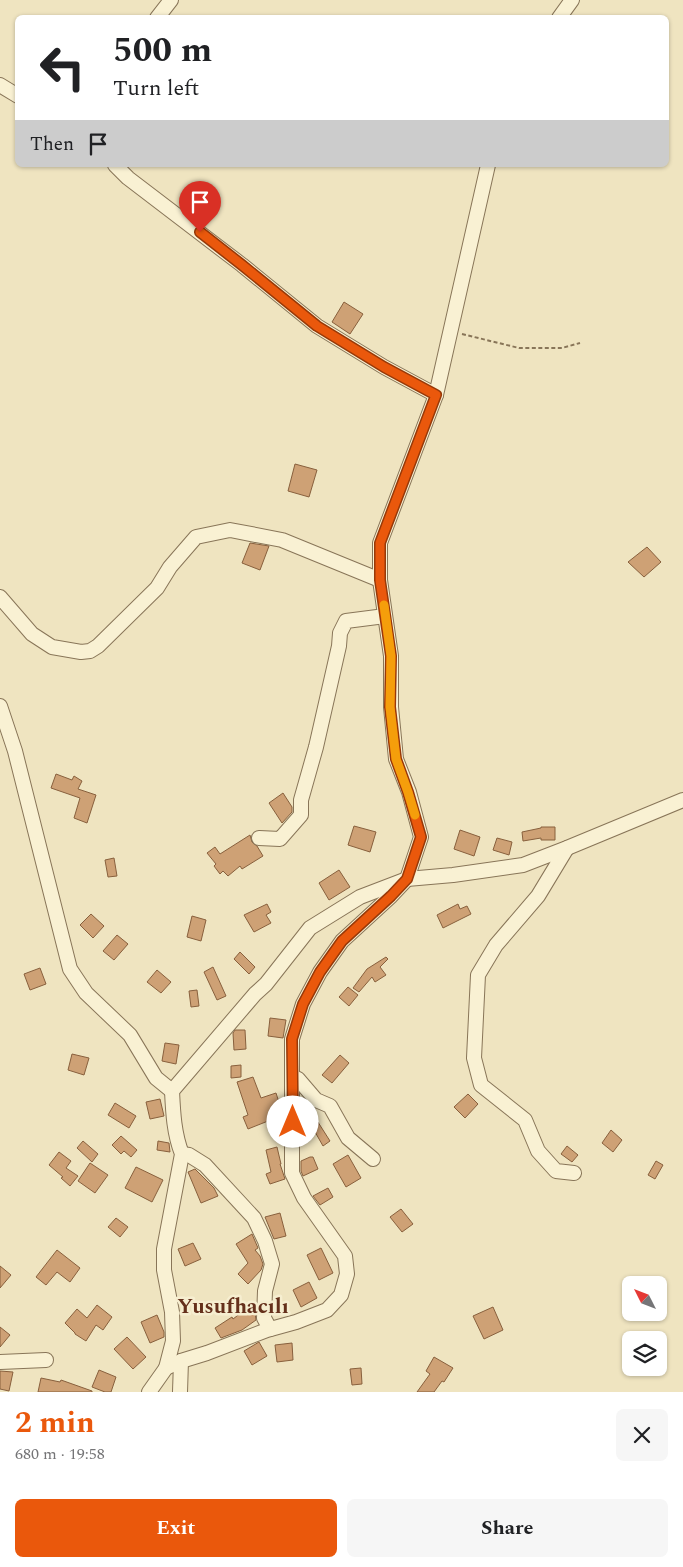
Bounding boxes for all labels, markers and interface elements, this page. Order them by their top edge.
text: 500 m [113,24,212,77]
icon: left [30,35,95,100]
text: Turn left [113,72,199,105]
text: Then [30,130,74,159]
icon: arrive [84,130,112,158]
pin [179,181,221,232]
icon: arrive [186,188,214,216]
position arrow [266,1095,318,1147]
north arrow [622,1276,668,1321]
map controls [622,1276,667,1376]
district label: Yusufhacılı [177,1291,289,1323]
button: layers [622,1331,667,1376]
text: 2 min [15,1400,95,1446]
button: close [616,1409,668,1461]
text: 680 m · 19:58 [15,1442,105,1466]
button: Exit [15,1499,337,1557]
button: Share [347,1499,668,1557]

